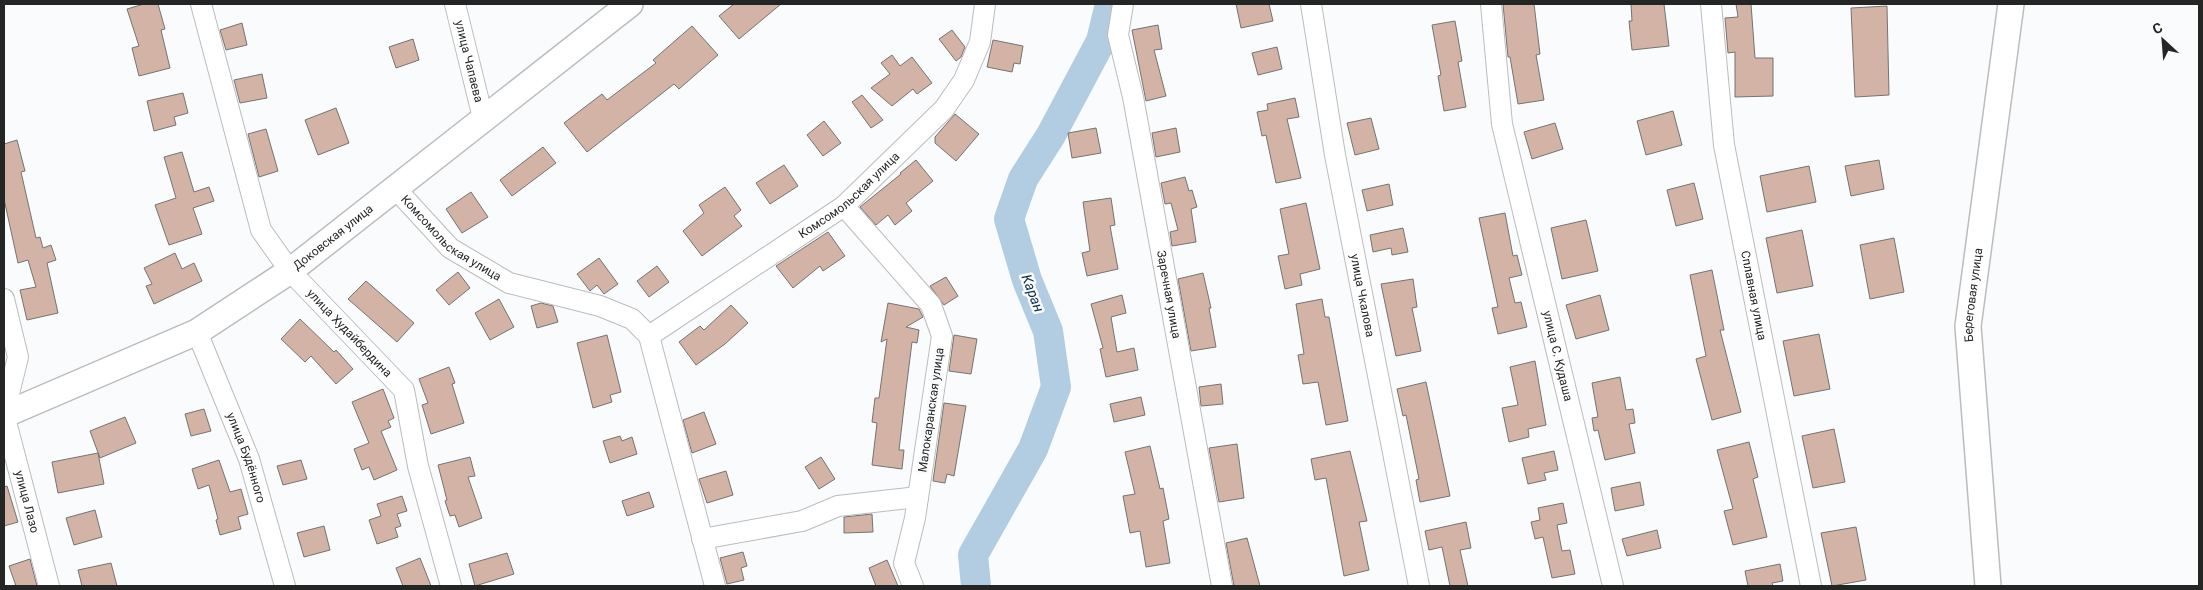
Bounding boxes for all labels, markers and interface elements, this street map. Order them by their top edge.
north arrow [2138,15,2188,65]
street label: улица Чапаева [452,19,486,104]
text: С [2150,19,2165,38]
street label: Комсомольская улица [796,149,902,241]
street label: Комсомольская улица [398,192,504,284]
street label: Доковская улица [290,202,376,273]
street label: Береговая улица [1961,247,1985,343]
street label: Заречная улица [1154,249,1184,340]
street label: Сплавная улица [1738,249,1769,342]
street label: улица Чкалова [1347,253,1377,338]
water label: Каран [1019,272,1048,314]
street label: улица Худайбердина [304,286,395,380]
street label: улица С. Кудаша [1540,309,1575,403]
street label: Малокаранская улица [915,347,947,473]
street label: улица Будённого [224,410,268,505]
street label: улица Лазо [12,469,42,535]

